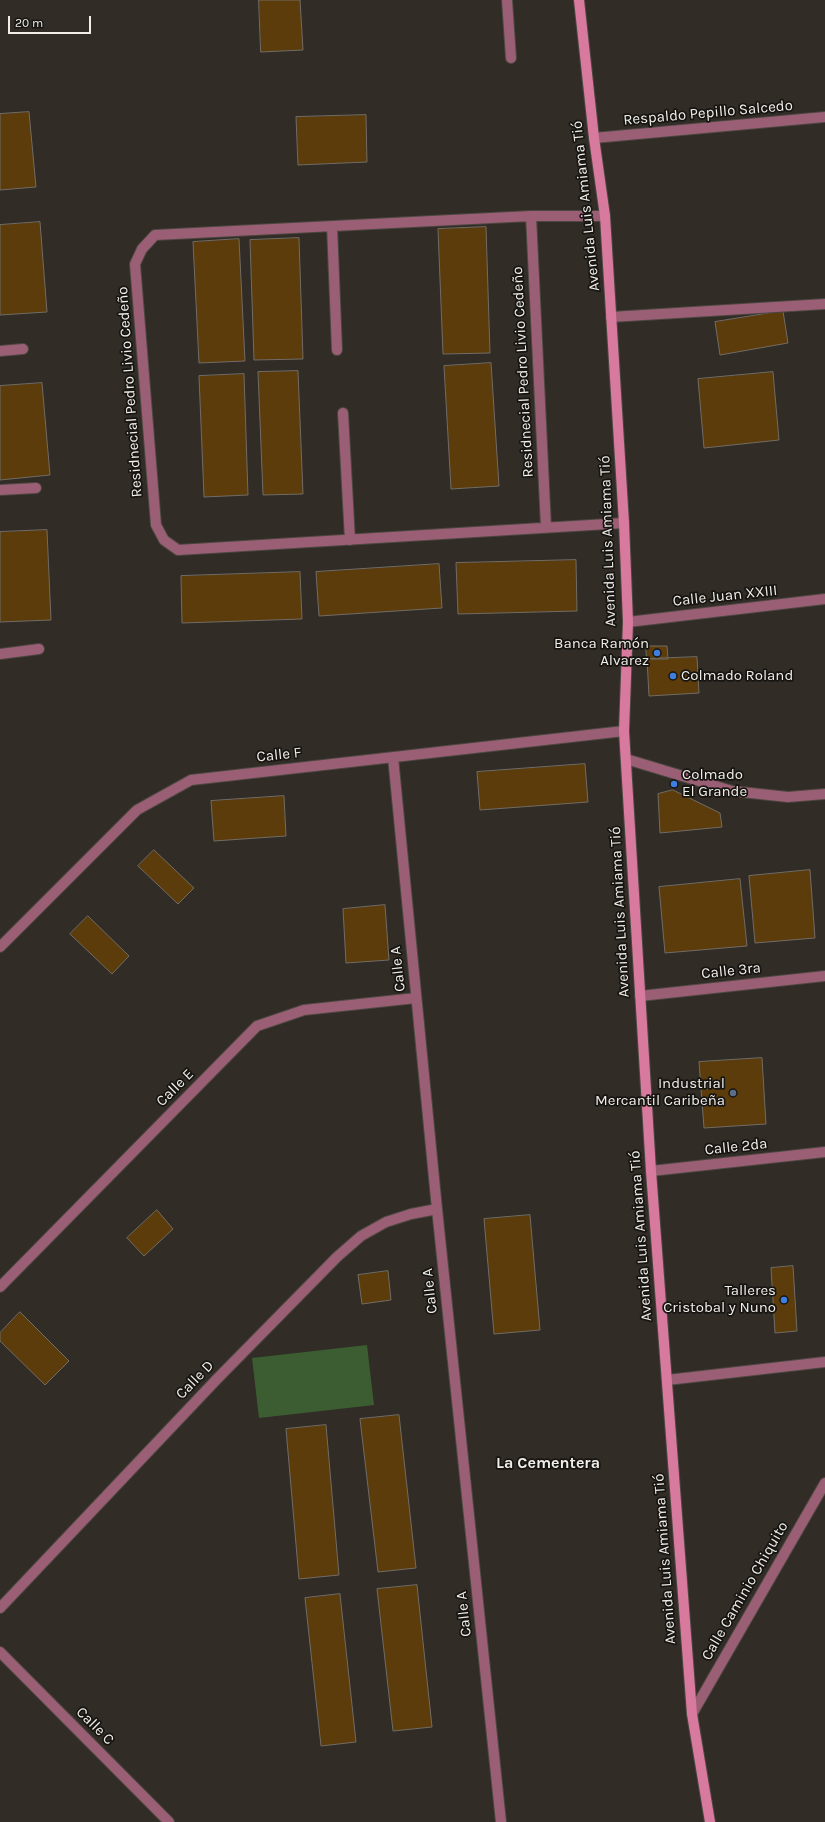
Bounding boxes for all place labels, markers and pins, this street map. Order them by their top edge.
place label: Banca Ramón Alvarez [554,635,649,670]
marker: Banca Ramón Alvarez [652,648,662,658]
place label: Colmado Roland [681,667,793,685]
marker: Colmado Roland [668,671,678,681]
place label: Colmado El Grande [682,766,747,801]
marker: Colmado El Grande [669,779,679,789]
place label: Industrial Mercantil Caribeña [595,1075,725,1110]
marker: Industrial Mercantil Caribeña [728,1088,738,1098]
place label: Talleres Cristobal y Nuno [663,1282,776,1317]
marker: Talleres Cristobal y Nuno [779,1295,789,1305]

